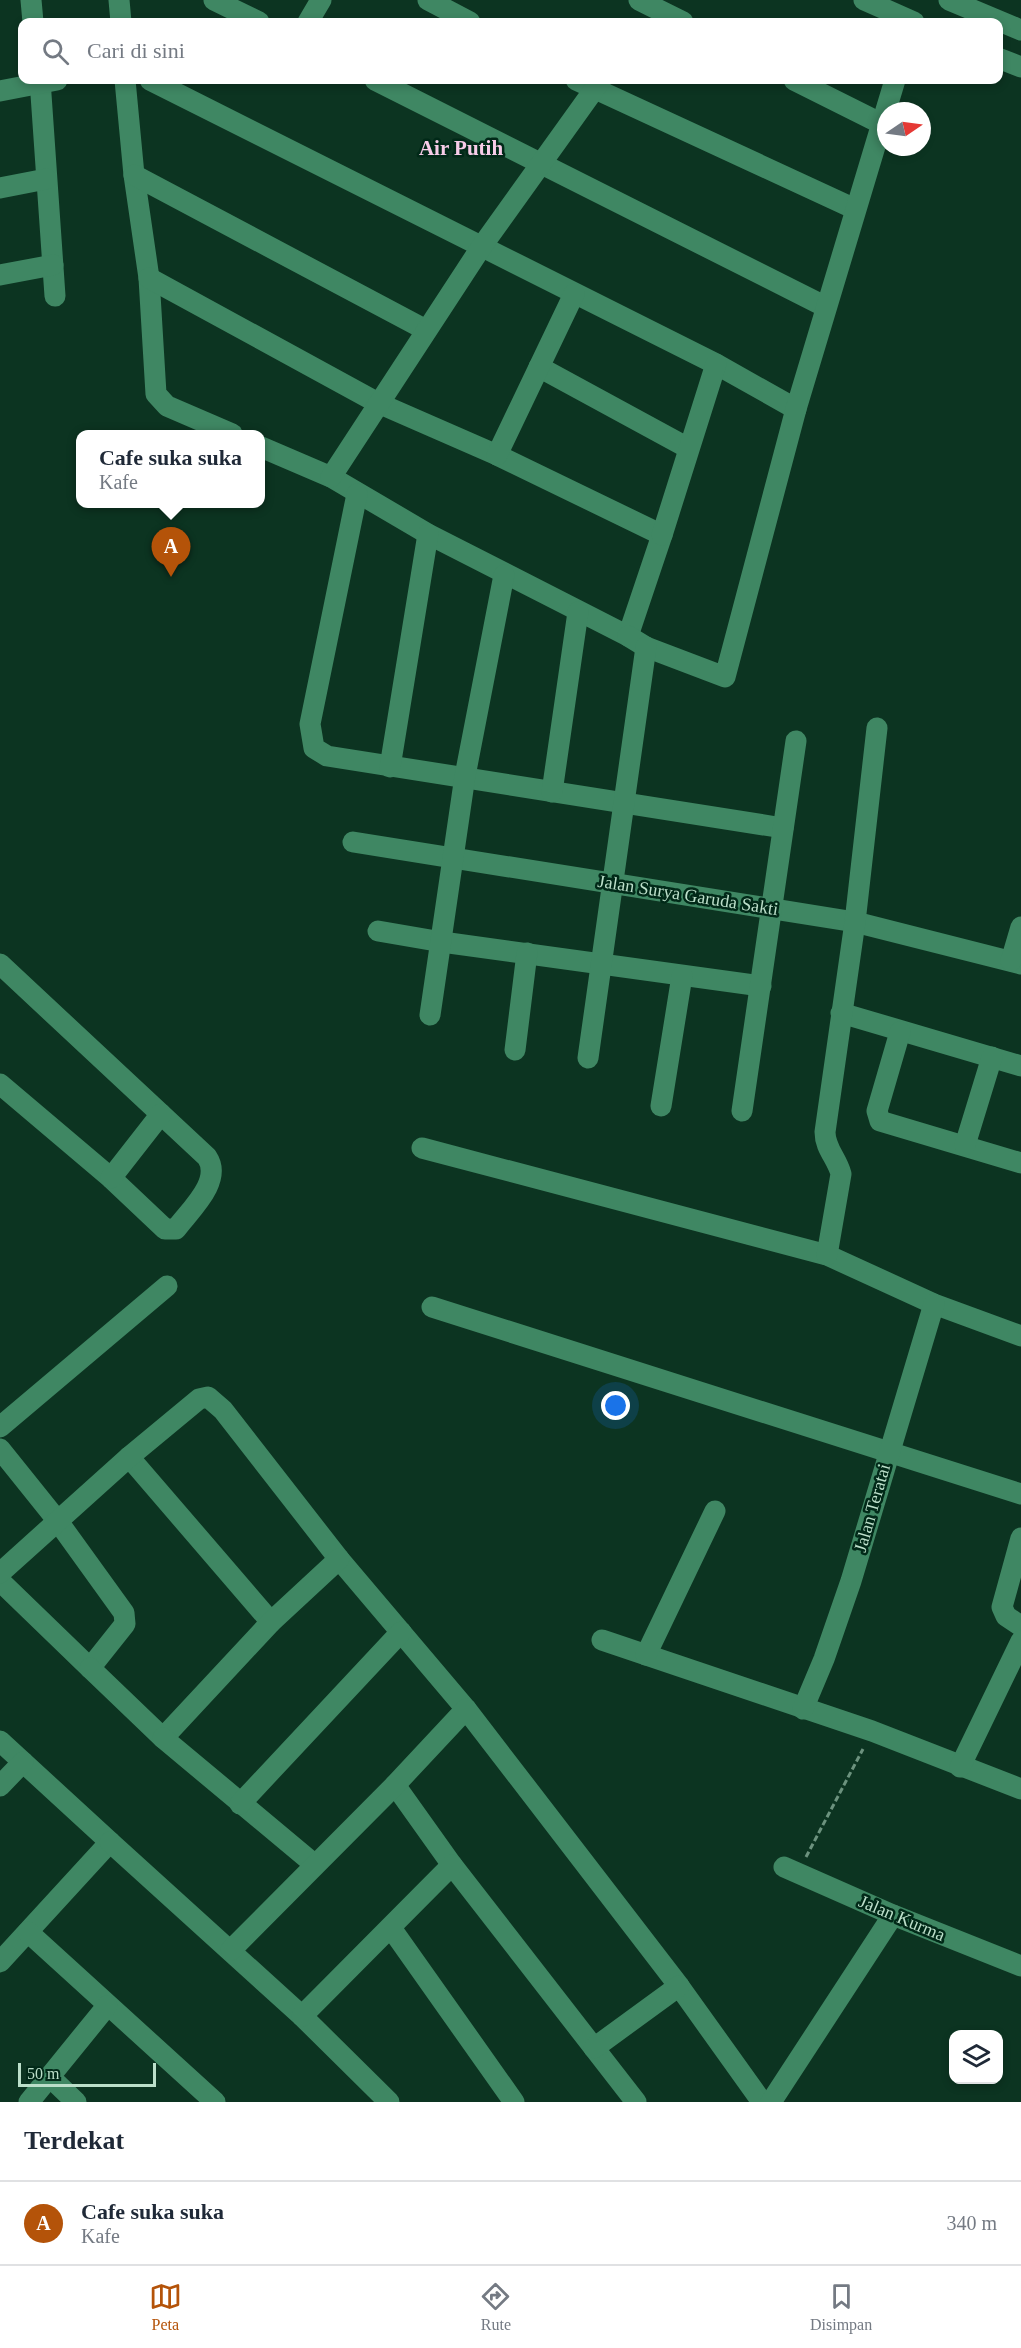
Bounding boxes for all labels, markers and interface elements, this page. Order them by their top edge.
search box [18,18,1003,84]
icon: search [39,35,72,68]
text: Cari di sini [87,38,185,63]
north arrow [877,102,931,156]
district label: Air Putih [419,136,503,160]
popup [76,430,265,508]
text: Cafe suka suka [99,445,242,470]
text: Kafe [99,471,138,493]
pin: A [152,528,190,577]
street label: Jalan Surya Garuda Sakti [596,871,780,919]
your location [601,1391,630,1420]
street label: Jalan Teratai [850,1462,894,1554]
street label: Jalan Kurma [856,1891,948,1945]
map controls [949,2030,1003,2084]
button: layers [949,2030,1003,2084]
scale bar [18,2060,156,2088]
text: 50 m [27,2065,59,2082]
text: Terdekat [24,2126,124,2155]
text: Cafe suka suka [81,2199,224,2224]
text: A [36,2212,51,2234]
text: 340 m [946,2212,997,2234]
text: Kafe [81,2225,120,2247]
tab: Peta [149,2280,182,2334]
tab: Rute [479,2280,512,2334]
tab: Disimpan [810,2280,872,2334]

